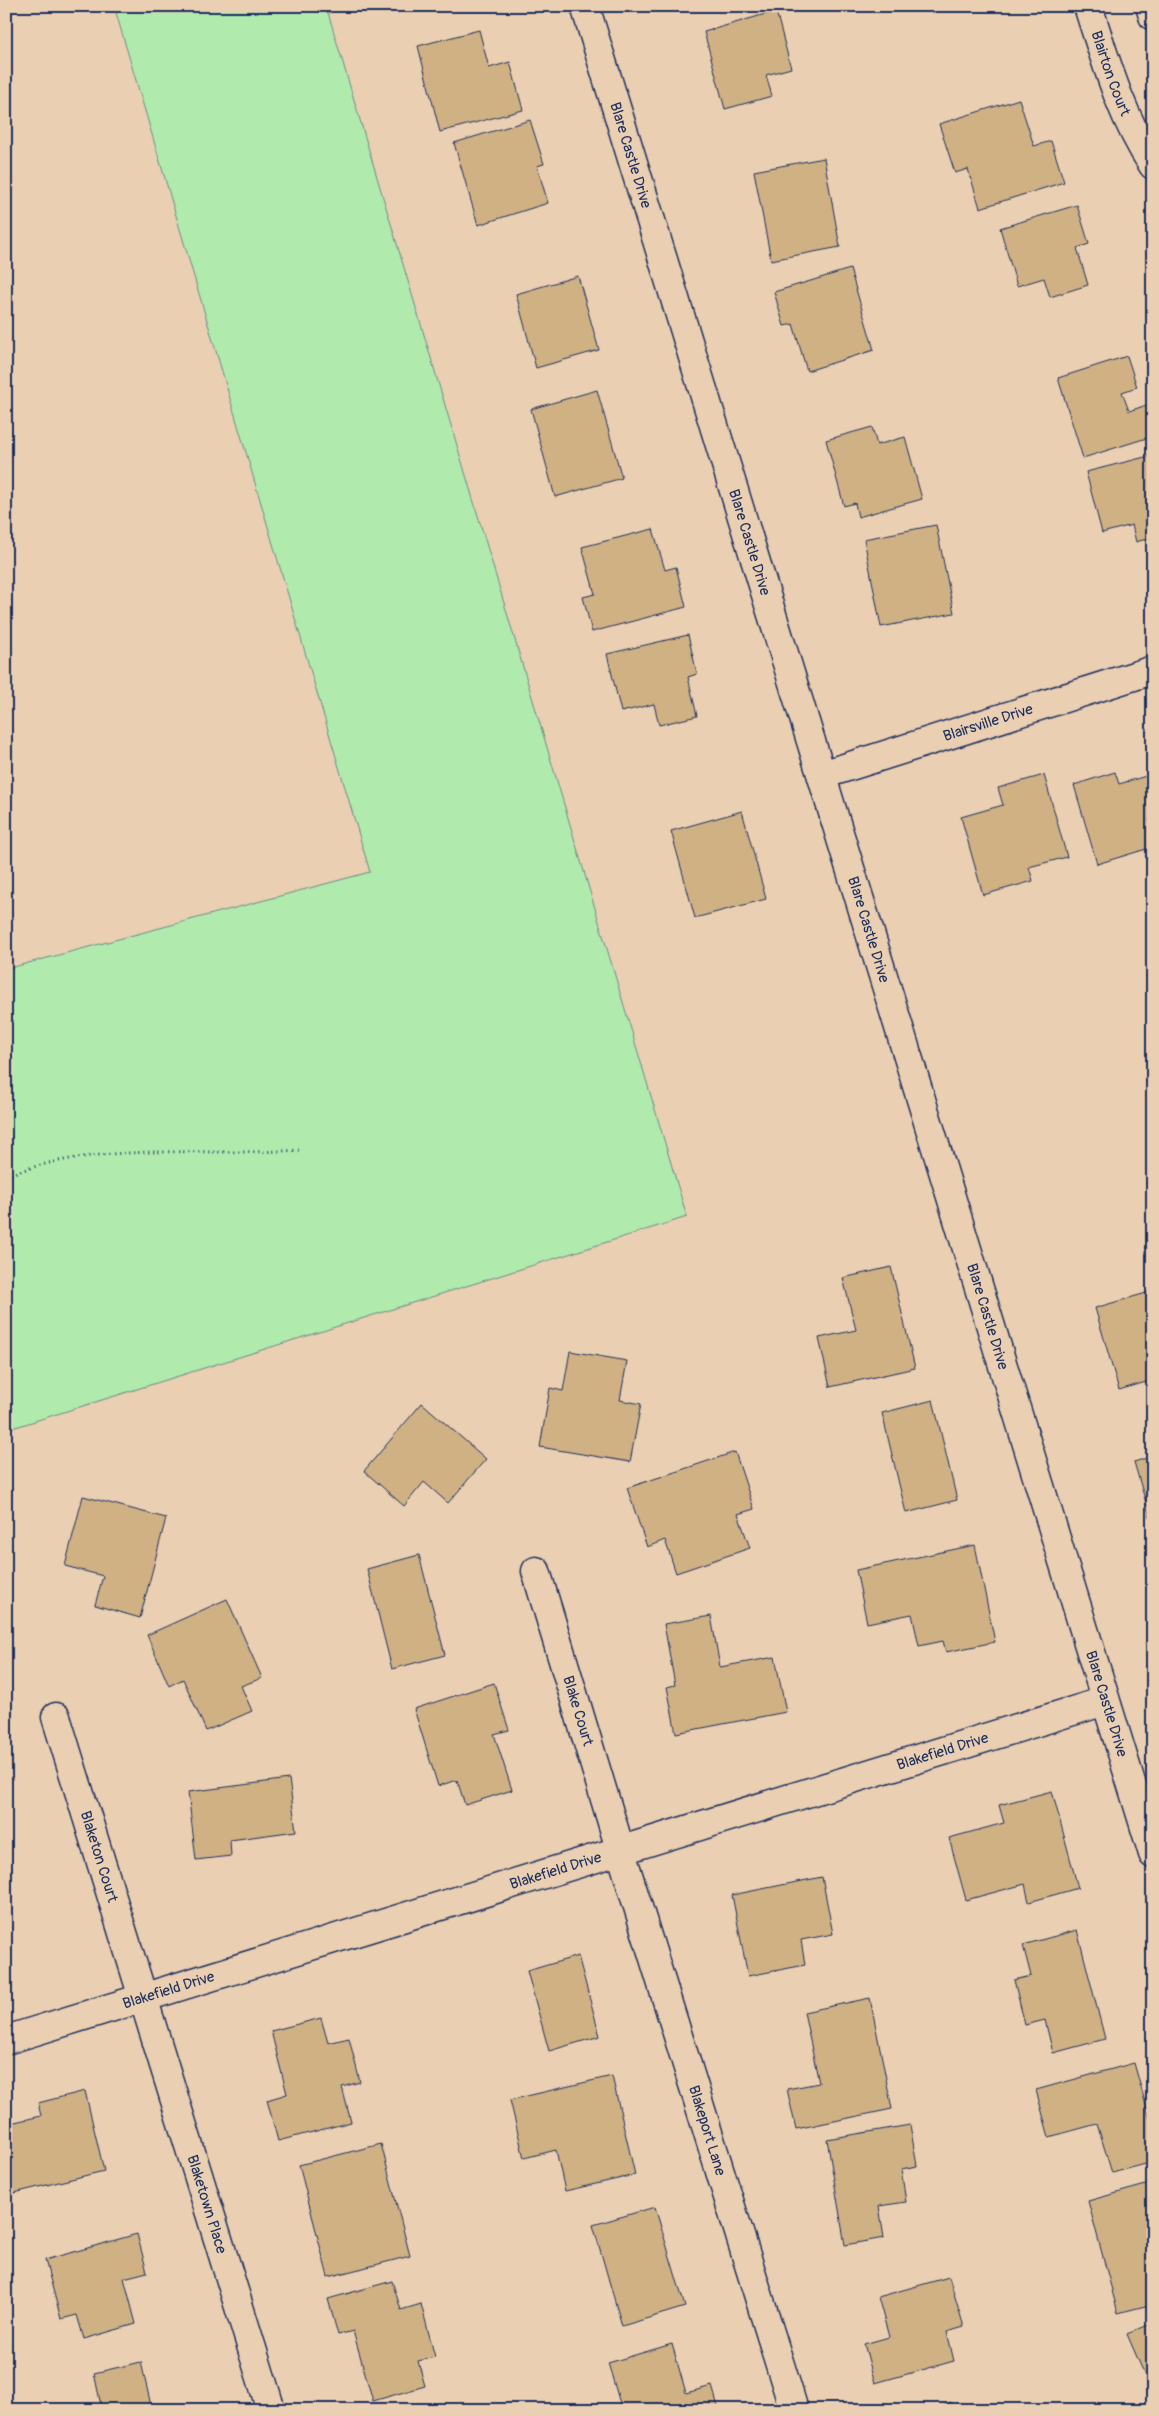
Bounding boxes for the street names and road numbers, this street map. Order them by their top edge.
street label: Blairton Court [1087,29,1135,120]
street label: Blare Castle Drive [605,100,656,211]
street label: Blare Castle Drive [724,487,775,598]
street label: Blairsville Drive [941,700,1036,746]
street label: Blare Castle Drive [843,874,894,986]
street label: Blare Castle Drive [962,1261,1013,1373]
street label: Blare Castle Drive [1081,1648,1132,1760]
street label: Blake Court [558,1674,598,1749]
street label: Blakefield Drive [894,1728,991,1775]
street label: Blaketon Court [76,1809,122,1906]
street label: Blakefield Drive [507,1848,604,1894]
street label: Blakefield Drive [120,1967,217,2013]
street label: Blakeport Lane [684,2083,730,2179]
street label: Blaketown Place [182,2152,231,2257]

